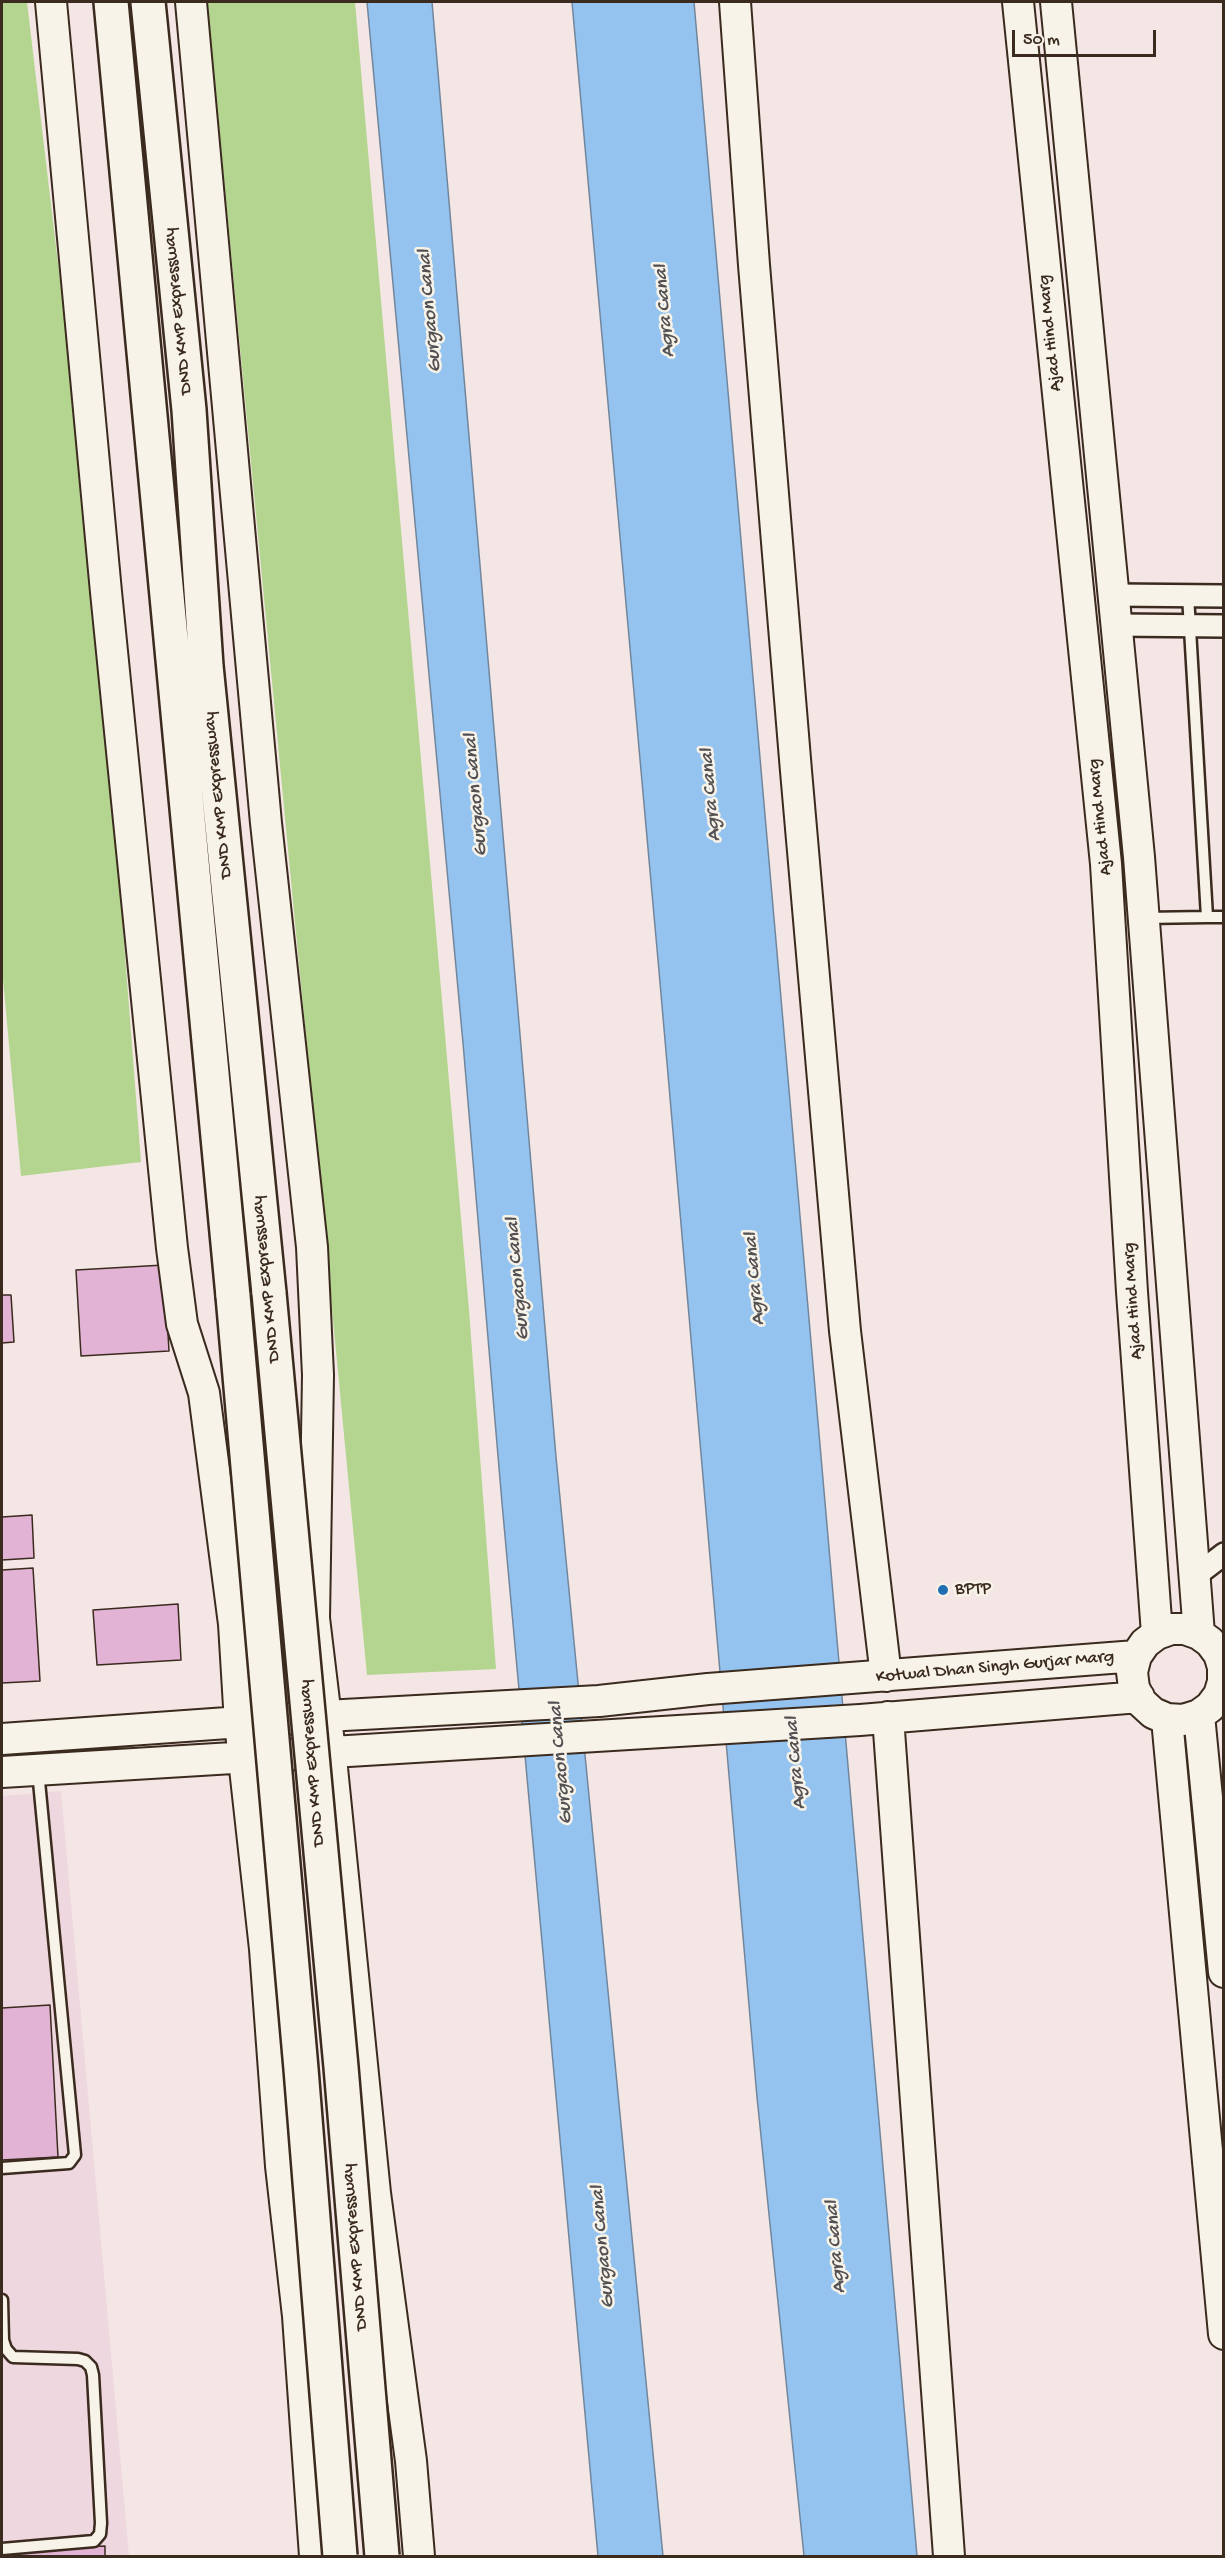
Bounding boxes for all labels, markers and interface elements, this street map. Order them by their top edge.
scale bar [1015,18,1159,56]
text: 50 m [1023,30,1060,51]
street label: DND KMP Expressway [160,227,198,395]
water label: Gurgaon Canal [414,249,448,373]
water label: Agra Canal [650,264,682,358]
street label: Ajad Hind Marg [1034,274,1068,392]
street label: DND KMP Expressway [200,711,238,879]
water label: Gurgaon Canal [460,733,494,857]
water label: Agra Canal [696,748,728,842]
street label: Ajad Hind Marg [1084,758,1118,876]
street label: DND KMP Expressway [248,1195,286,1363]
water label: Gurgaon Canal [502,1217,536,1341]
water label: Agra Canal [740,1232,772,1326]
street label: Ajad Hind Marg [1119,1242,1149,1360]
place label: BPTP [955,1579,991,1601]
marker: BPTP [936,1583,950,1597]
street label: Kotwal Dhan Singh Gurjar Marg [875,1647,1115,1689]
street label: DND KMP Expressway [295,1679,331,1847]
water label: Gurgaon Canal [545,1701,579,1825]
water label: Agra Canal [781,1716,813,1810]
street label: DND KMP Expressway [338,2163,374,2331]
water label: Gurgaon Canal [587,2185,621,2309]
water label: Agra Canal [821,2200,853,2294]

